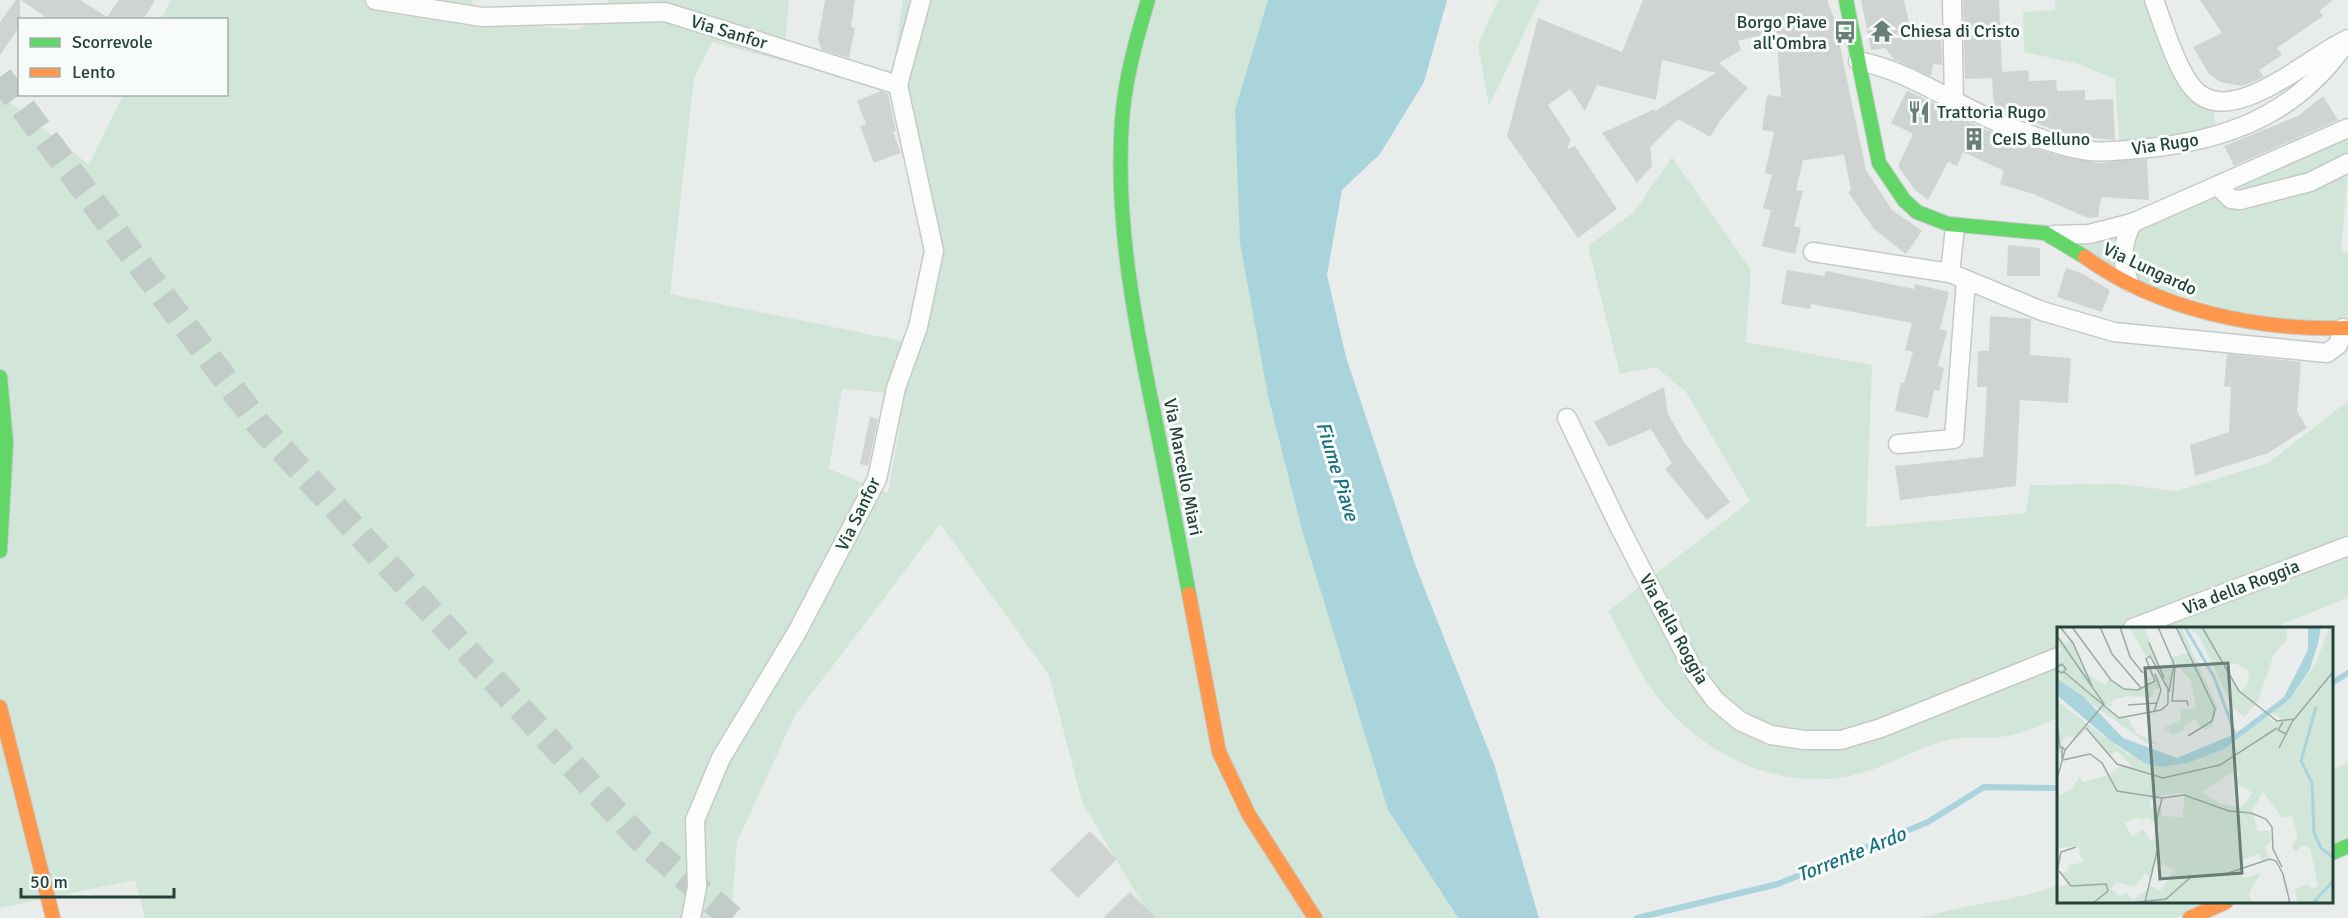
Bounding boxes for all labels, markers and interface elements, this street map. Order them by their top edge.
street label: Via Sanfor [688,10,770,54]
place label: Borgo Piave all'Ombra [1737,11,1827,54]
legend [18,18,228,96]
temple icon: Chiesa di Cristo [1869,18,1895,44]
bus stop icon: Borgo Piave all'Ombra [1832,19,1858,45]
place label: Chiesa di Cristo [1900,20,2020,42]
text: Scorrevole [72,31,153,53]
text: Lento [72,61,115,83]
restaurant icon: Trattoria Rugo [1906,99,1932,125]
place label: Trattoria Rugo [1937,101,2046,123]
building icon: CeIS Belluno [1961,126,1987,152]
place label: CeIS Belluno [1992,128,2090,150]
street label: Via Rugo [2130,128,2200,160]
street label: Via Lungardo [2100,238,2200,300]
street label: Via Marcello Miari [1159,396,1207,538]
water label: Fiume Piave [1311,418,1365,525]
street label: Via Sanfor [831,473,885,554]
street label: Via della Roggia [2180,555,2302,619]
street label: Via della Roggia [1635,570,1713,688]
inset map [2057,627,2333,903]
water label: Torrente Ardo [1793,821,1911,888]
scale bar [21,861,174,899]
text: 50 m [30,871,68,893]

